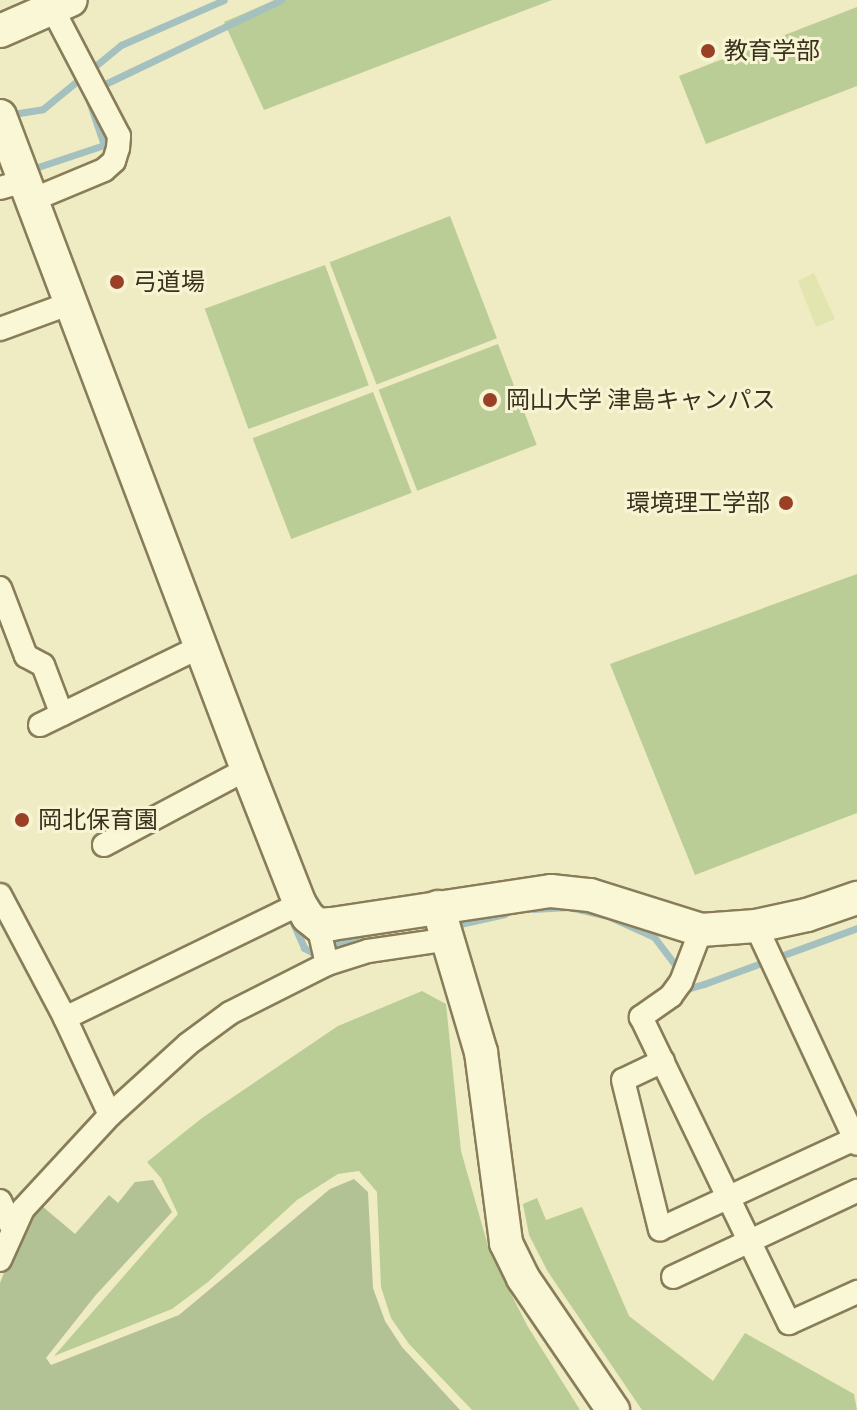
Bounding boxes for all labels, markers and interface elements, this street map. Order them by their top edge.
place label: 教育学部 [724,37,820,65]
marker: 教育学部 [699,42,717,60]
place label: 弓道場 [133,268,205,296]
marker: 弓道場 [108,273,126,291]
place label: 岡山大学 津島キャンパス [506,386,776,414]
marker: 岡山大学 津島キャンパス [481,391,499,409]
place label: 環境理工学部 [626,489,770,517]
marker: 環境理工学部 [777,494,795,512]
place label: 岡北保育園 [38,806,158,834]
marker: 岡北保育園 [13,811,31,829]

